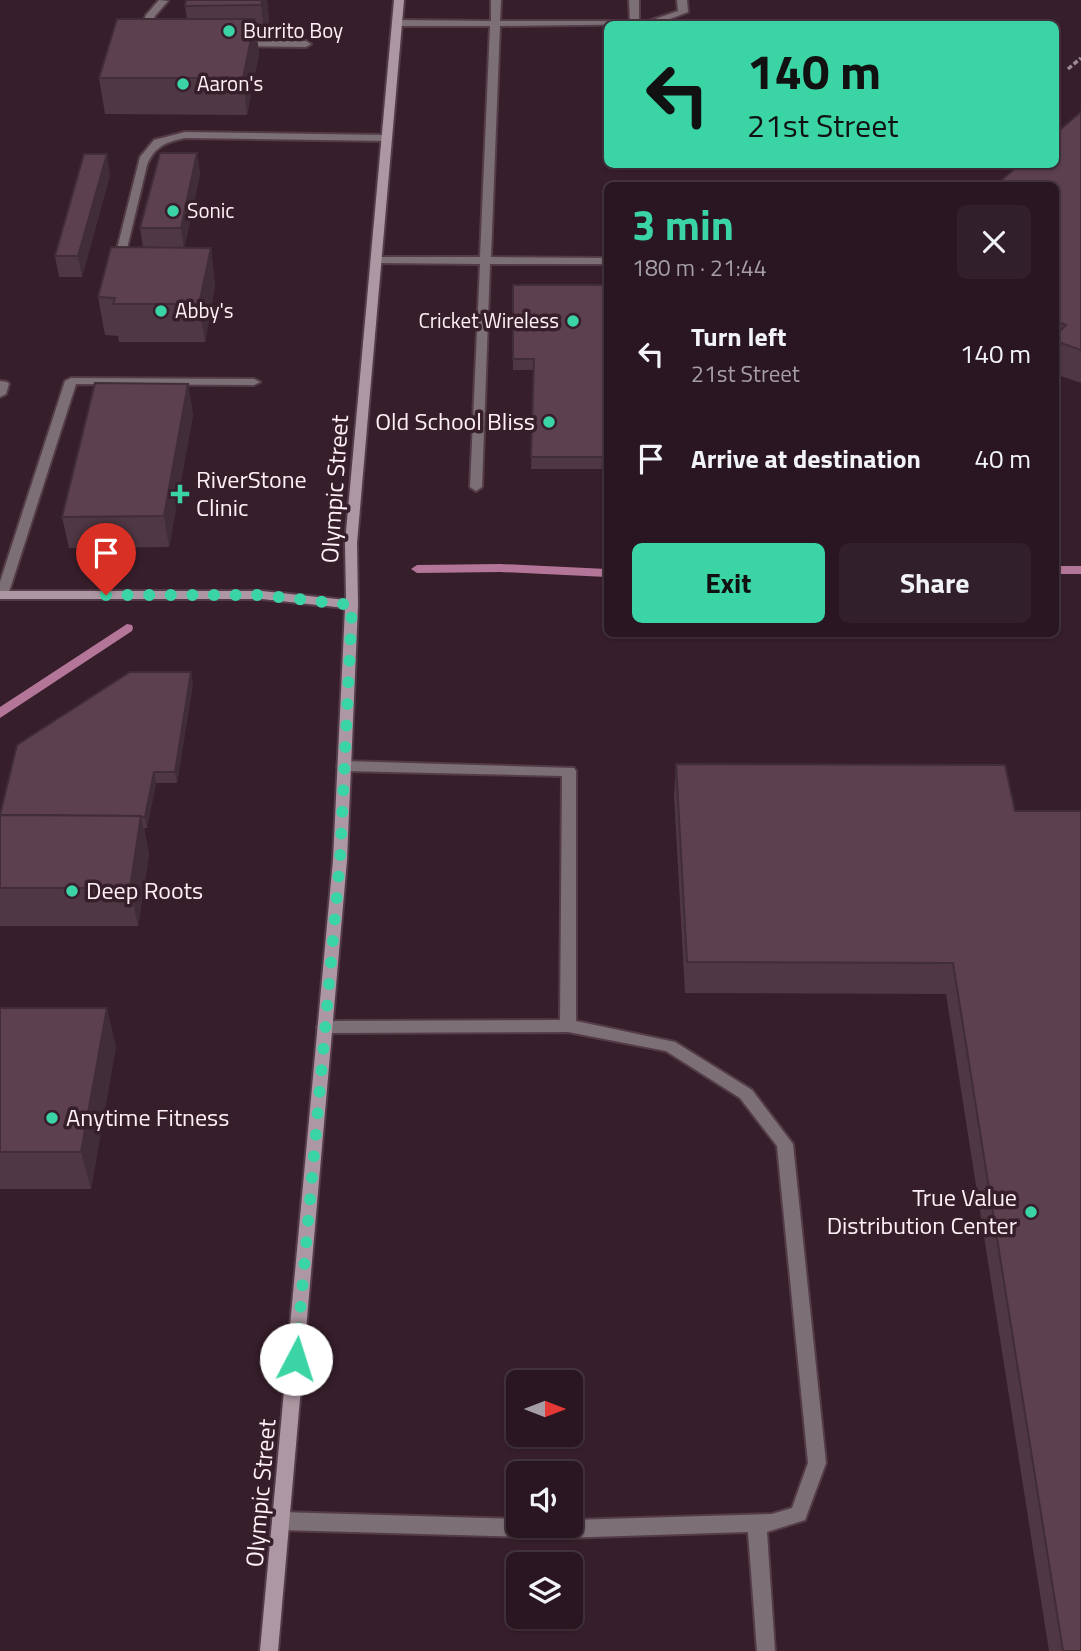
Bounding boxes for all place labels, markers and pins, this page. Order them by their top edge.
place label: Burrito Boy [243,14,343,46]
marker: Burrito Boy [221,23,237,39]
place label: Aaron's [197,67,263,99]
marker: Aaron's [175,76,191,92]
place label: Sonic [187,194,235,226]
marker: Sonic [165,203,181,219]
place label: Abby's [175,294,234,326]
marker: Abby's [153,303,169,319]
place label: Cricket Wireless [418,304,559,336]
marker: Cricket Wireless [565,313,581,329]
place label: Old School Bliss [375,403,535,439]
marker: Old School Bliss [541,414,557,430]
place label: RiverStone Clinic [196,461,307,525]
marker: RiverStone Clinic [170,484,190,504]
pin [76,523,136,595]
place label: Deep Roots [86,872,203,908]
marker: Deep Roots [64,883,80,899]
place label: Anytime Fitness [66,1099,229,1135]
marker: Anytime Fitness [44,1110,60,1126]
place label: True Value Distribution Center [827,1179,1017,1243]
marker: True Value Distribution Center [1023,1204,1039,1220]

